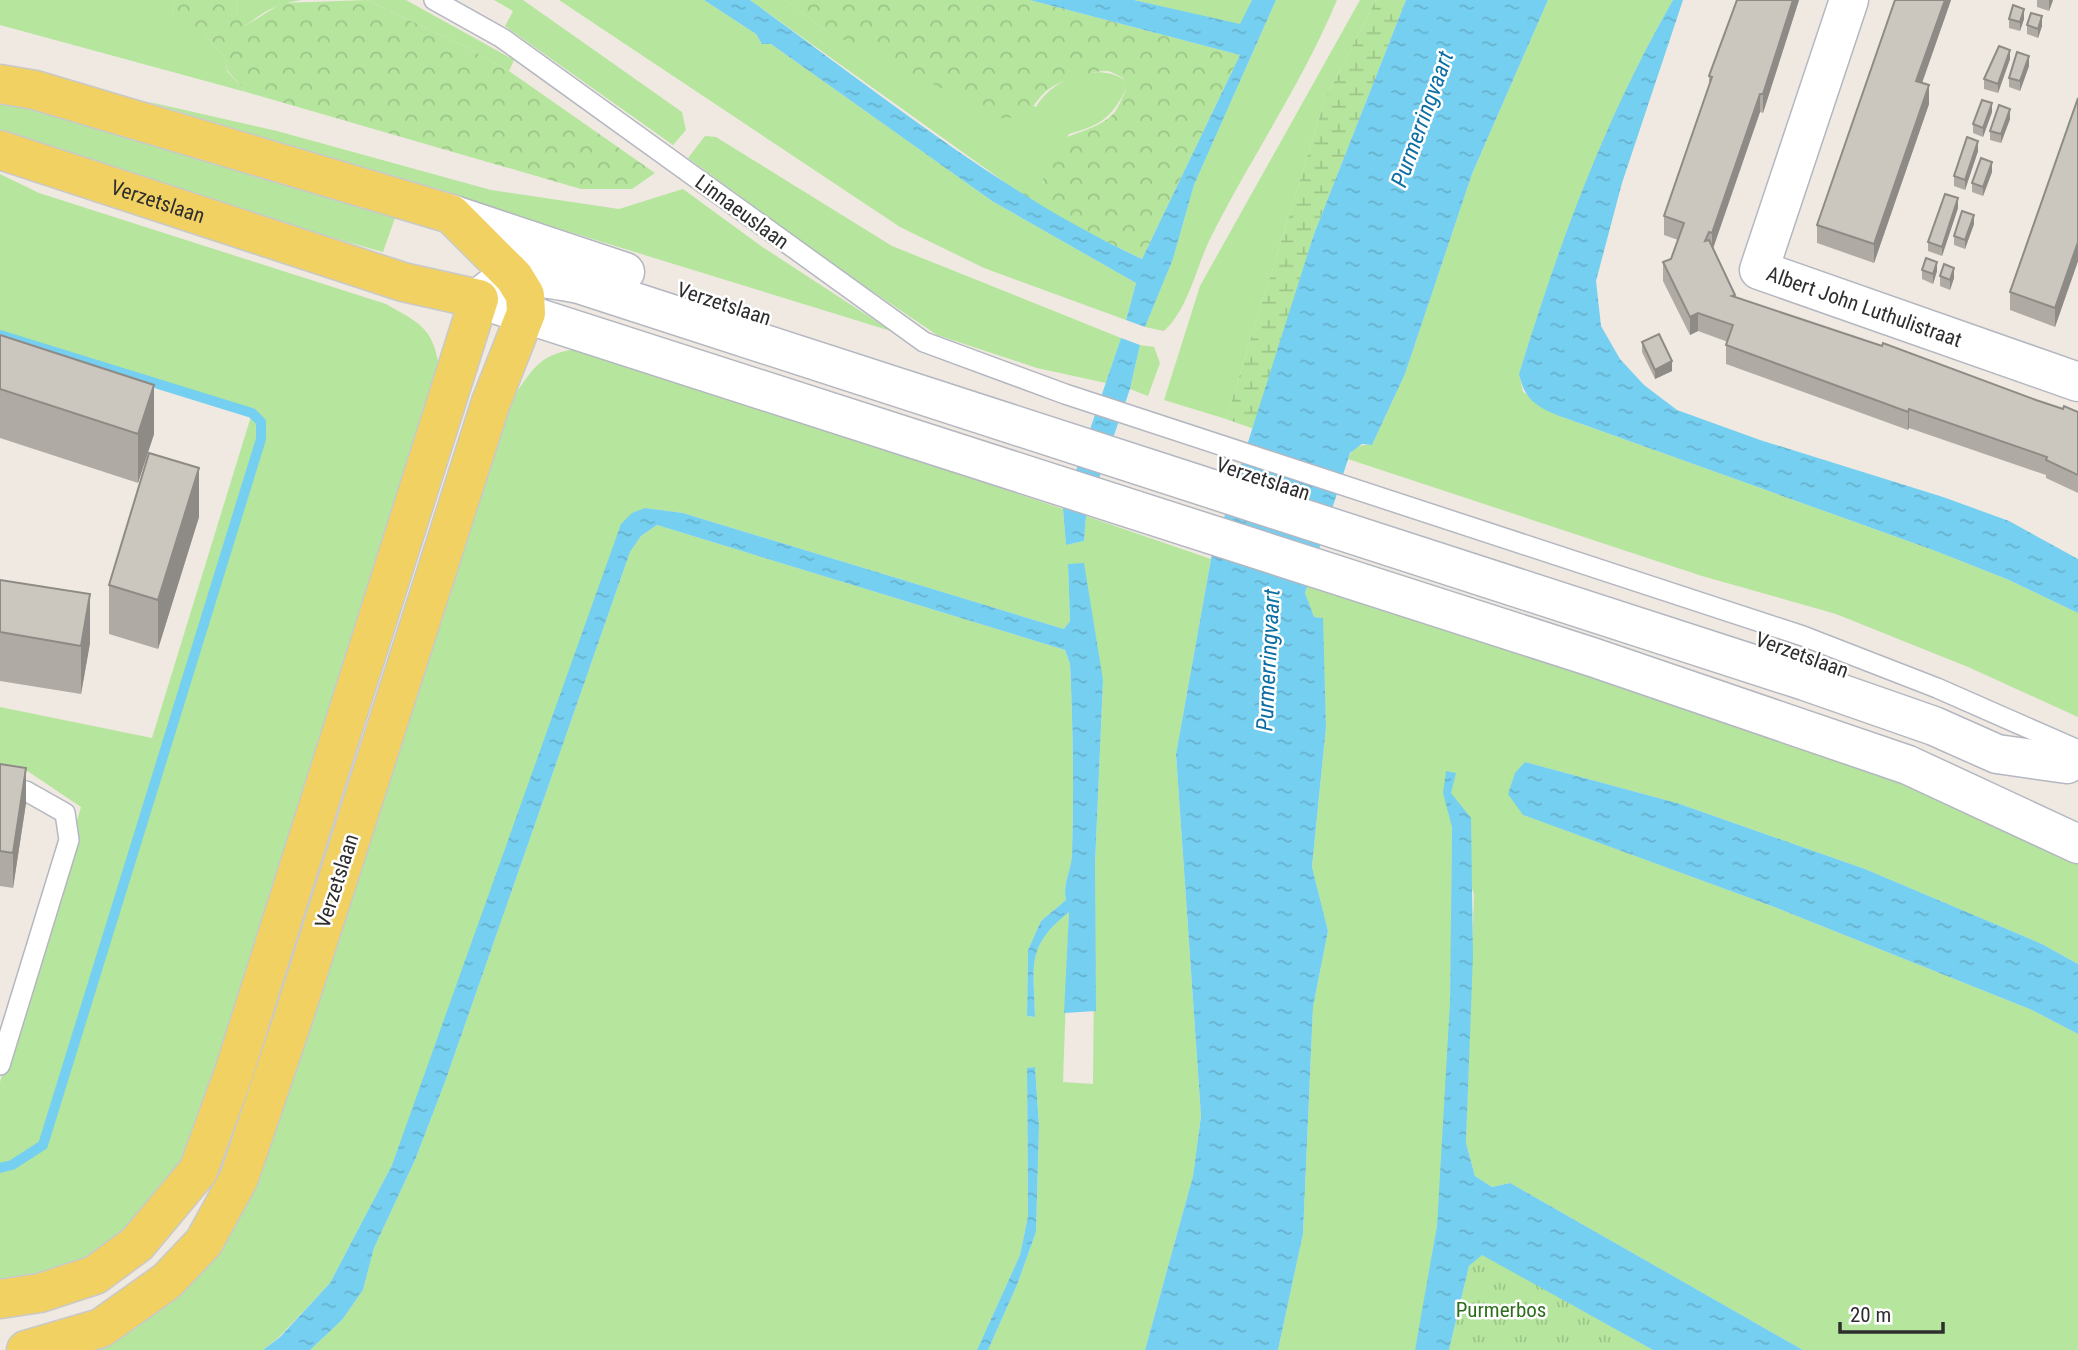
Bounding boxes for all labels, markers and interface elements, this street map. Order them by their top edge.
water label: Purmerringvaart [1385,47,1460,191]
street label: Linnaeuslaan [690,170,794,254]
street label: Verzetslaan [108,175,208,228]
street label: Albert John Luthulistraat [1763,262,1965,352]
street label: Verzetslaan [674,278,774,330]
street label: Verzetslaan [1213,453,1313,505]
water label: Purmerringvaart [1251,588,1286,732]
street label: Verzetslaan [1752,627,1852,683]
street label: Verzetslaan [311,831,363,931]
scale bar [1840,1290,1943,1334]
park label: Purmerbos [1456,1298,1546,1322]
text: 20 m [1850,1303,1891,1327]

